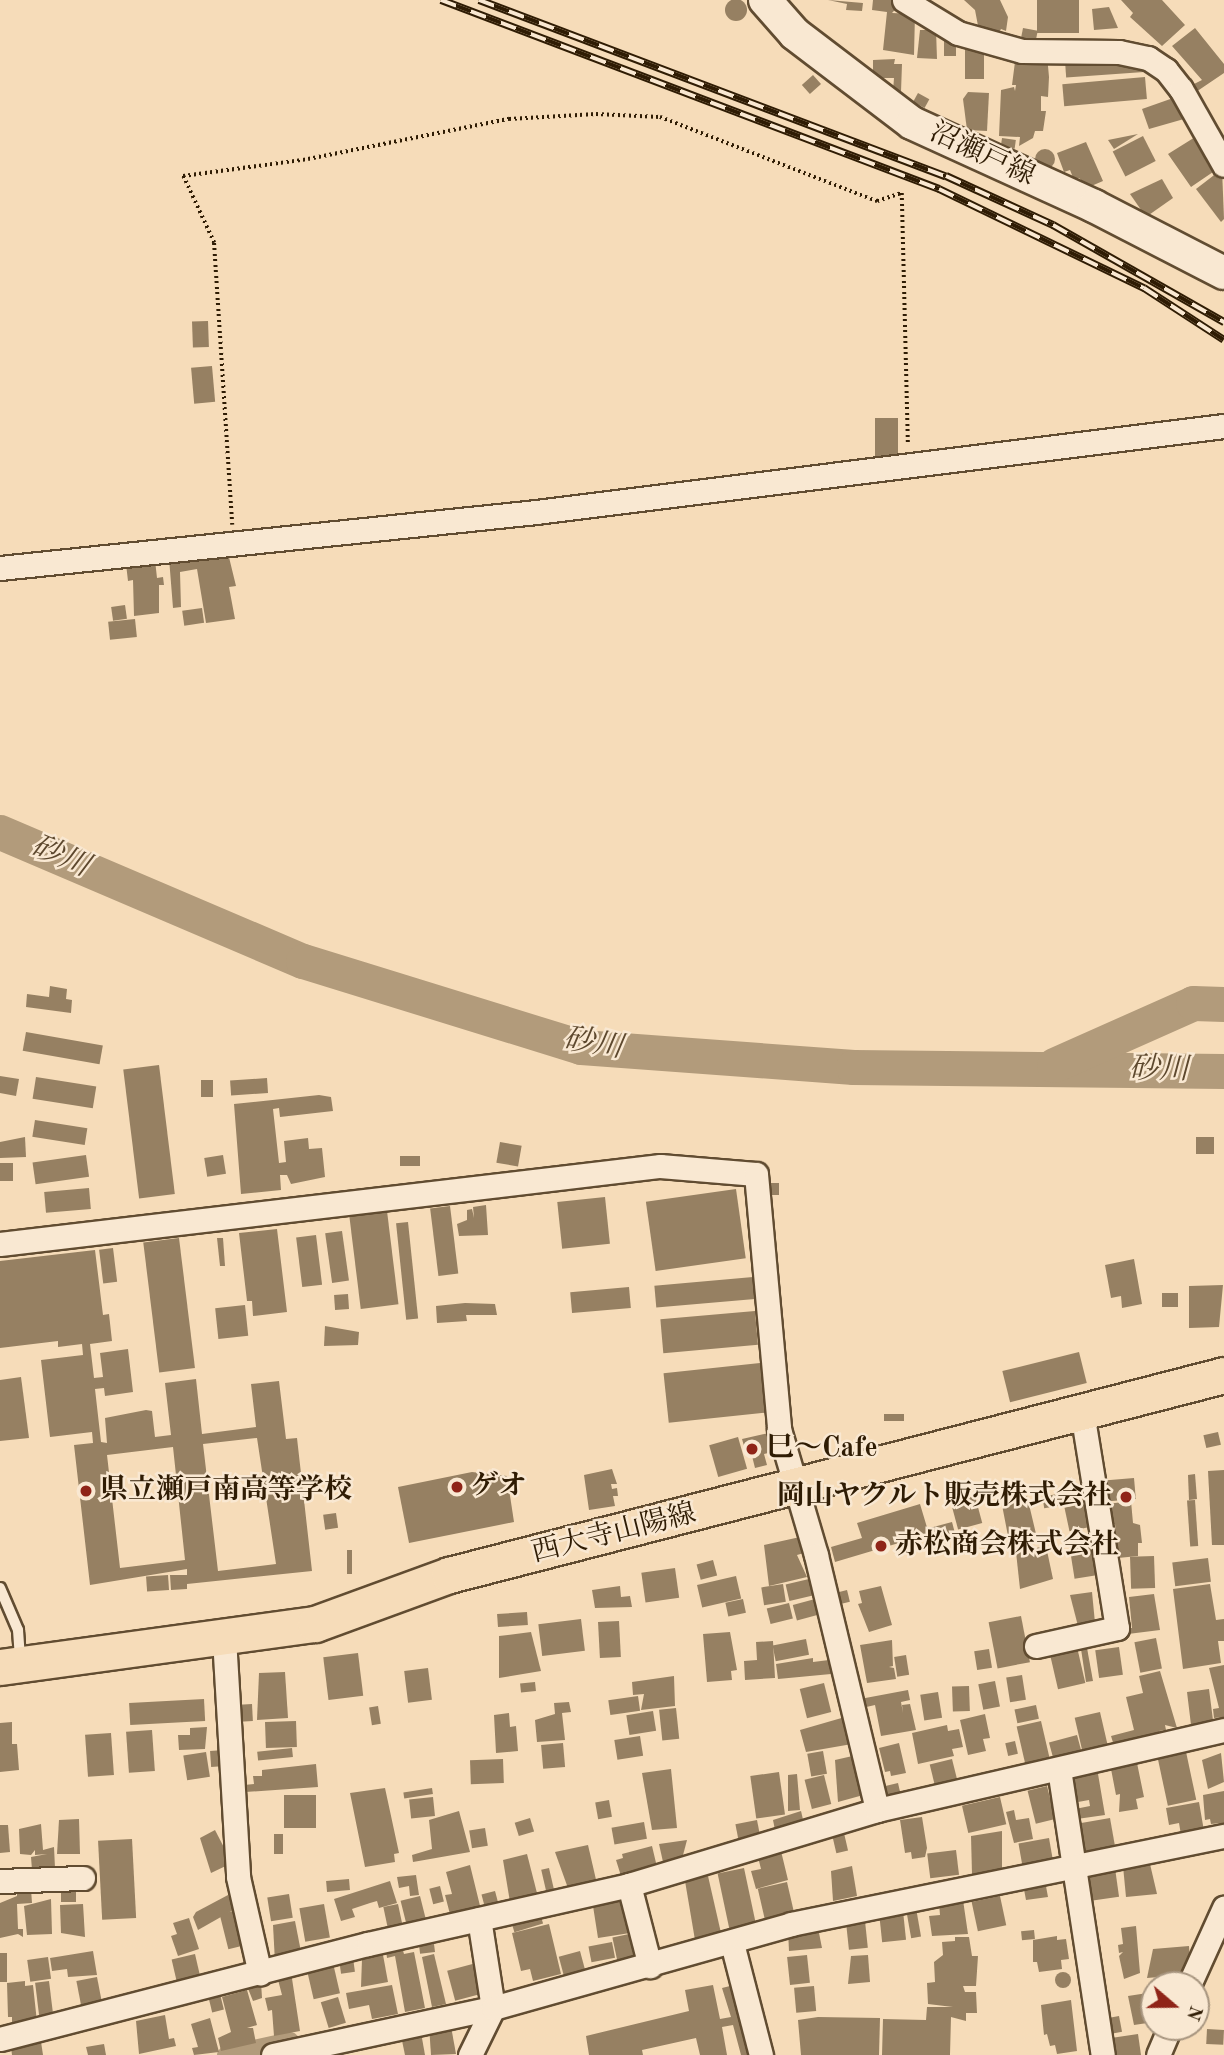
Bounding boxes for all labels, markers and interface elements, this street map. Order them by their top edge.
street label: 沼瀬戸線 [924,116,1040,194]
water label: 砂川 [25,829,95,885]
water label: 砂川 [561,1022,625,1066]
water label: 砂川 [1129,1051,1189,1089]
place label: 巳～Cafe [766,1432,878,1466]
marker: 巳～Cafe [744,1441,760,1457]
place label: ゲオ [471,1470,527,1504]
place label: 県立瀬戸南高等学校 [100,1474,352,1508]
marker: ゲオ [449,1479,465,1495]
place label: 岡山ヤクルト販売株式会社 [776,1480,1112,1514]
marker: 県立瀬戸南高等学校 [78,1483,94,1499]
marker: 岡山ヤクルト販売株式会社 [1118,1489,1134,1505]
street label: 西大寺山陽線 [528,1497,700,1571]
place label: 赤松商会株式会社 [895,1529,1119,1563]
marker: 赤松商会株式会社 [873,1538,889,1554]
north arrow [1140,1971,1210,2041]
text: N [1182,2003,1205,2023]

